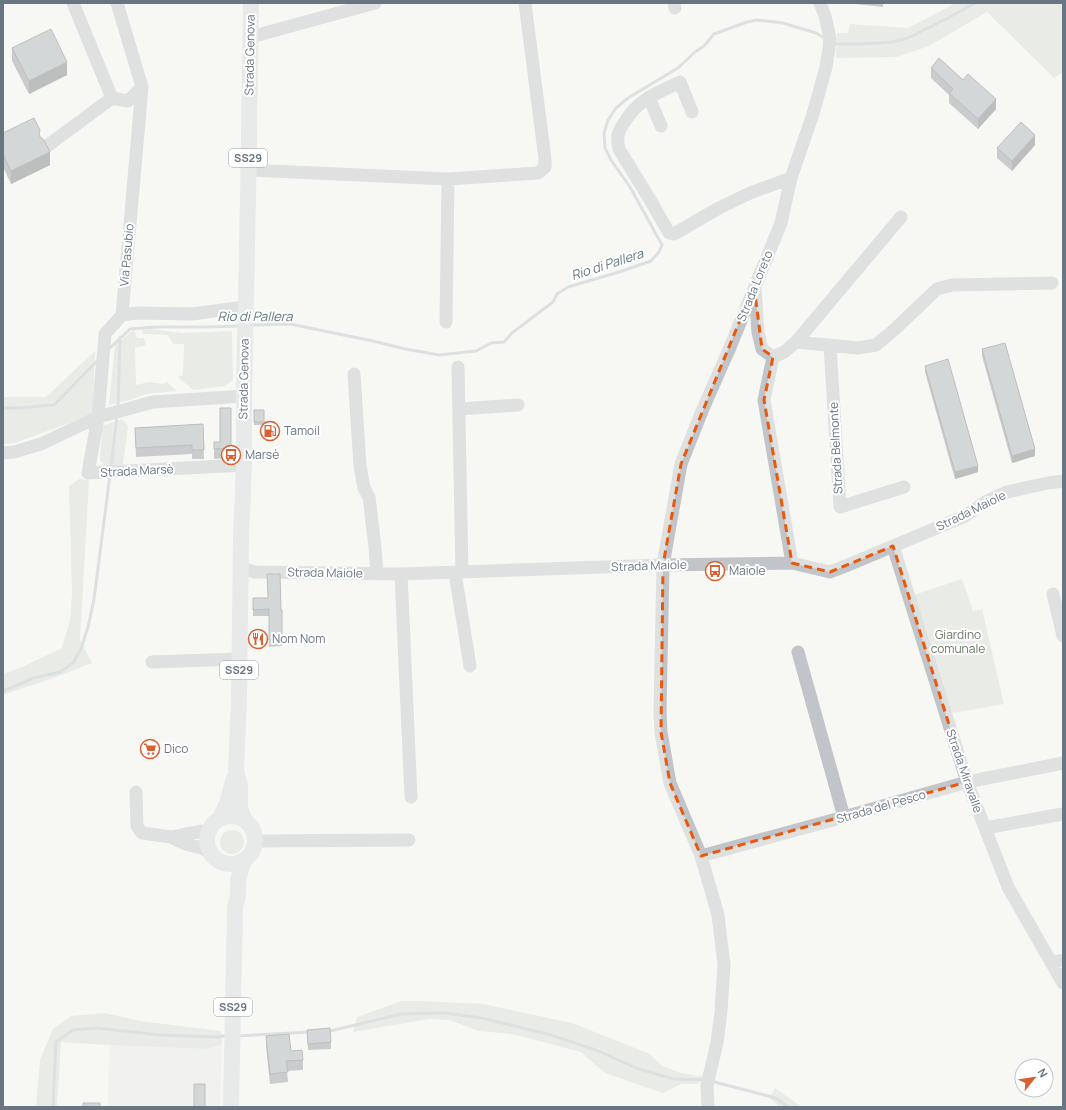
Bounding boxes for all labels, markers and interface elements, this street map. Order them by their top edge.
street label: Strada Genova [240,14,259,96]
road number: SS29 [229,149,267,167]
street label: Via Pasubio [115,223,138,287]
water label: Rio di Pallera [569,244,646,284]
street label: Strada Loreto [733,248,777,324]
water label: Rio di Pallera [218,307,293,325]
street label: Strada Genova [234,338,253,420]
street label: Strada Belmonte [825,402,846,495]
fuel station icon: Tamoil [259,420,281,442]
place label: Tamoil [284,422,320,439]
bus stop icon: Marsè [220,444,242,466]
place label: Marsè [245,446,279,463]
street label: Strada Marsè [100,460,174,481]
street label: Strada Maiole [933,486,1008,535]
street label: Strada Maiole [611,556,687,575]
bus stop icon: Maiole [704,560,726,582]
place label: Maiole [729,562,765,579]
street label: Strada Maiole [287,563,363,582]
park label: Giardino comunale [931,626,985,657]
restaurant icon: Nom Nom [247,628,269,650]
place label: Nom Nom [272,630,325,647]
road number: SS29 [220,661,258,679]
street label: Strada Miravalle [942,727,987,815]
supermarket icon: Dico [139,738,161,760]
place label: Dico [164,740,188,757]
street label: Strada del Pesco [834,786,928,827]
road number: SS29 [214,998,252,1016]
north arrow [1014,1058,1054,1098]
text: N [1035,1066,1052,1080]

